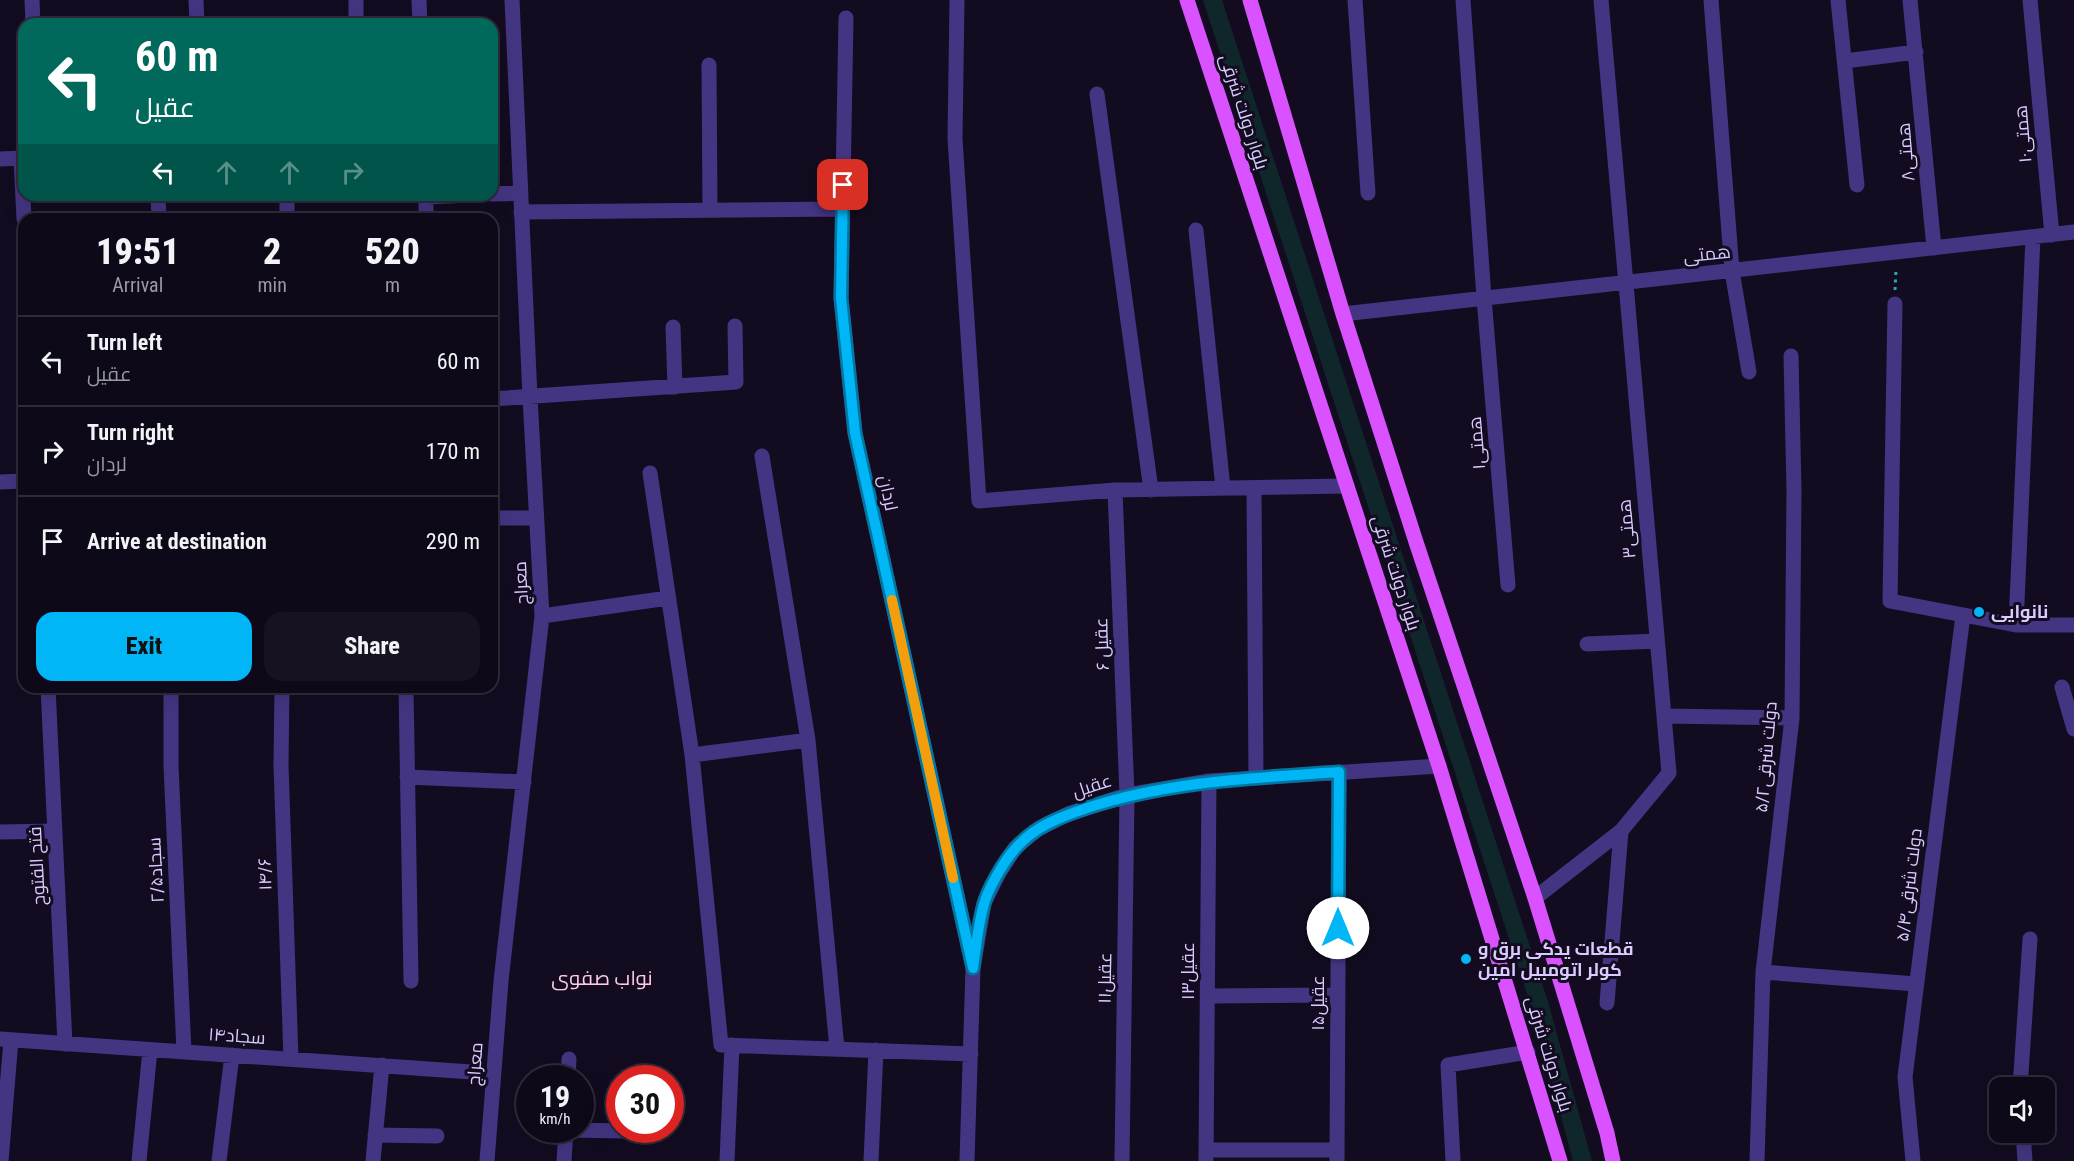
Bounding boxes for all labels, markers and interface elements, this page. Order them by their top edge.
text: 60 m [135,32,218,81]
icon: left [36,42,114,120]
street label: بلوار دولت شرقی [1215,52,1273,172]
text: عقیل [135,92,195,124]
street label: ۱۰همتی [2010,104,2036,164]
street label: همتی۸ [1892,122,1920,182]
icon: left [147,156,180,189]
icon: ahead [210,156,243,189]
icon: ahead [273,156,306,189]
icon: right [336,156,369,189]
pin [817,159,868,210]
icon: arrive [826,168,859,201]
text: 19:51 [96,231,179,273]
text: 2 [263,231,281,273]
text: 520 [365,231,420,273]
street label: همتی [1682,241,1732,267]
text: Arrival [112,273,163,297]
text: min [258,273,287,297]
text: m [385,273,400,297]
text: Turn left [87,330,162,355]
icon: left [36,345,69,378]
text: 60 m [437,349,480,374]
text: عقیل [87,362,131,386]
street label: ۱همتی [1464,416,1490,470]
text: Turn right [87,420,174,445]
icon: right [36,435,69,468]
text: 170 m [426,439,480,464]
text: لردان [87,452,127,476]
street label: لردان [874,473,902,513]
street label: ۳همتی [1613,498,1641,560]
street label: بلوار دولت شرقی [1367,513,1425,633]
icon: arrive [36,525,69,558]
text: Arrive at destination [87,529,267,554]
text: 290 m [426,529,480,554]
street label: معراج [509,561,534,605]
place label: نانوایی [1991,601,2048,623]
marker: نانوایی [1972,605,1986,619]
button: Exit [36,612,252,681]
button: Share [264,612,480,681]
street label: عقیل ۶ [1090,617,1114,671]
street label: ۵/۲دولت شرقی [1750,700,1782,814]
street label: عقیل [1070,769,1114,803]
street label: فتح الفتوح [24,826,51,906]
street label: ۵/۴دولت شرقی [1891,827,1927,943]
street label: ۲/۵سجاد [143,837,168,903]
street label: ۱۴/۶ [253,857,276,891]
position arrow [1306,896,1370,960]
place label: قطعات یدکی برق و کولر اتومبیل امین [1478,938,1634,981]
street label: عقیل۱۳ [1177,942,1199,1000]
street label: عقیل۱۱ [1094,952,1116,1004]
marker: قطعات یدکی برق و کولر اتومبیل امین [1459,952,1473,966]
district label: نواب صفوی [551,966,653,991]
street label: عقیل۱۵ [1307,975,1329,1031]
street label: بلوار دولت شرقی [1521,993,1577,1115]
street label: ۱۴سجاد [208,1023,266,1048]
street label: معراج [463,1041,488,1087]
speed limit sign: 30 [606,1065,684,1143]
map controls [1989,1077,2055,1143]
button: sound [1989,1077,2055,1143]
text: 19 [540,1079,570,1114]
text: km/h [540,1110,570,1128]

